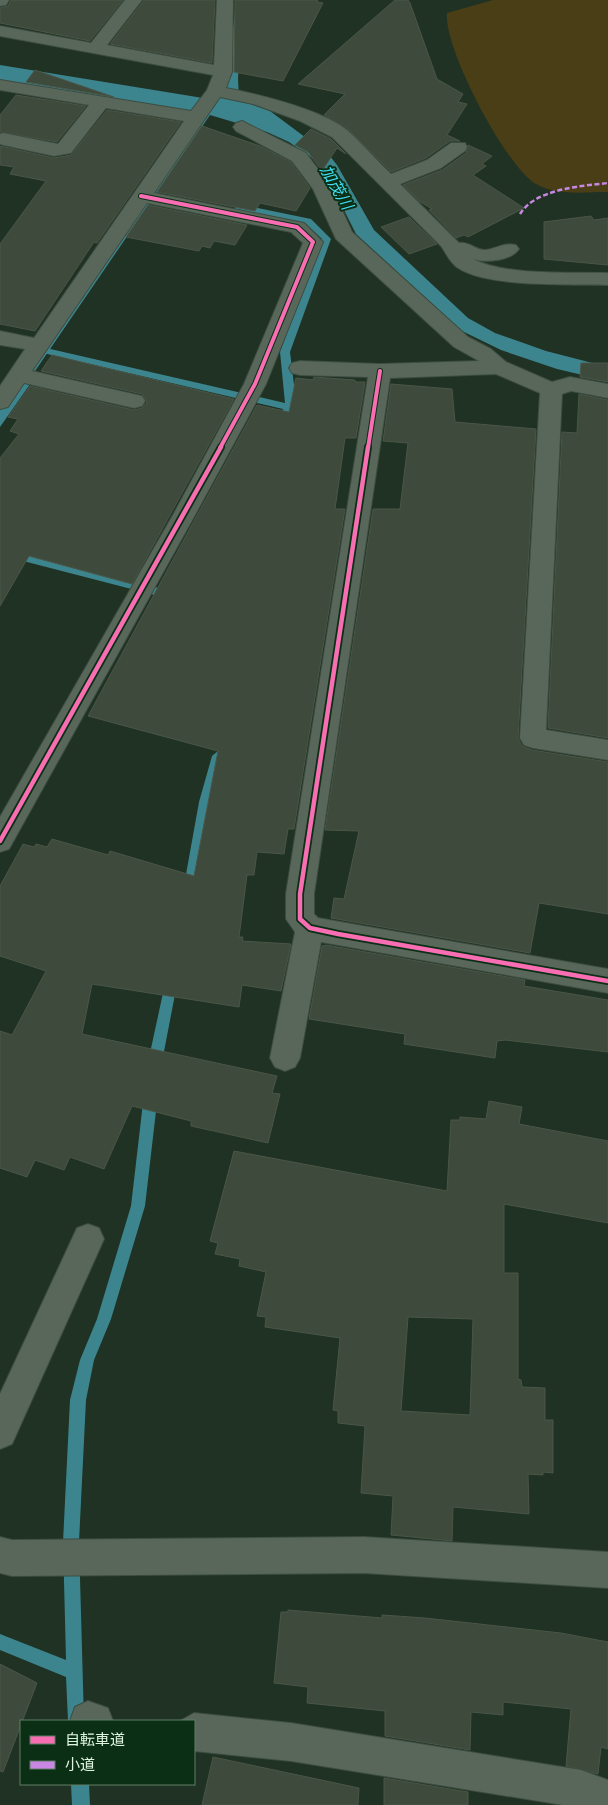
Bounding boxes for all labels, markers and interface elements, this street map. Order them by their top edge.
water label: 加茂川 [317,162,357,214]
legend [20,1720,195,1785]
text: 自転車道 [65,1732,125,1748]
text: 小道 [65,1757,95,1773]

